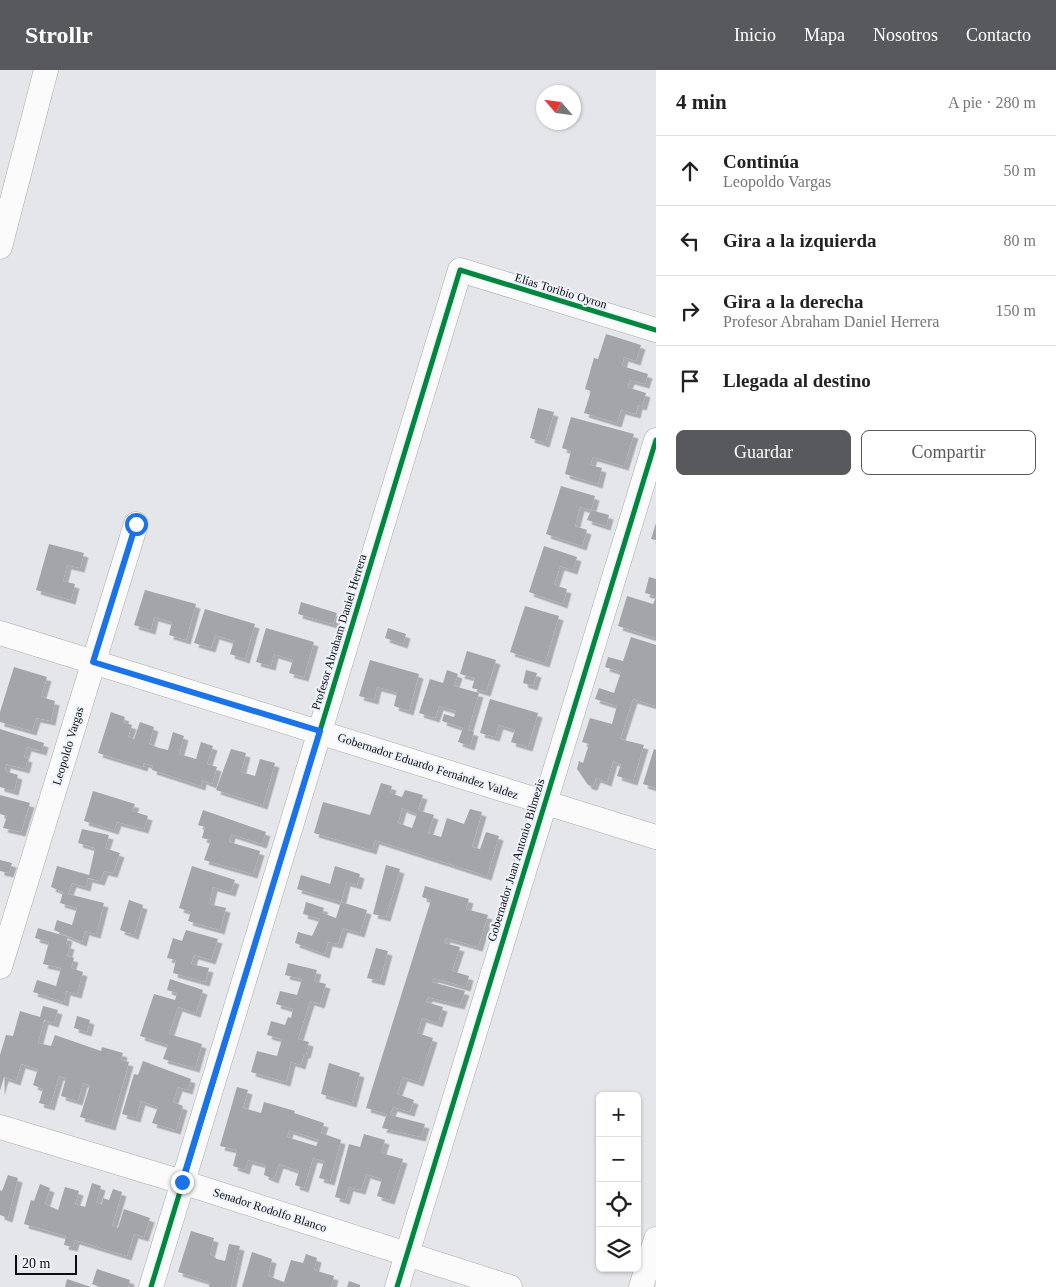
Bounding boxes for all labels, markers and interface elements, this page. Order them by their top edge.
text: Strollr [25,22,93,48]
text: Inicio [734,25,776,45]
text: Mapa [804,25,845,45]
text: Nosotros [873,25,938,45]
text: Contacto [966,25,1031,45]
north arrow [536,85,581,130]
text: 4 min [676,90,727,114]
text: A pie · 280 m [948,94,1036,111]
text: Continúa [723,151,799,172]
icon: ahead [676,157,704,185]
text: 50 m [1004,162,1036,179]
text: Leopoldo Vargas [723,173,831,190]
icon: left [676,227,704,255]
text: Gira a la izquierda [723,230,877,251]
text: 80 m [1004,232,1036,249]
street label: Elías Toribio Oyron [513,270,609,312]
text: Gira a la derecha [723,291,864,312]
icon: right [676,297,704,325]
text: 150 m [996,302,1036,319]
text: Profesor Abraham Daniel Herrera [723,313,939,330]
icon: arrive [676,367,704,395]
text: Llegada al destino [723,370,871,391]
button: Guardar [676,430,851,475]
button: Compartir [861,430,1036,475]
route start [125,513,148,536]
street label: Profesor Abraham Daniel Herrera [309,552,370,712]
street label: Leopoldo Vargas [49,705,87,787]
street label: Gobernador Eduardo Fernández Valdez [336,730,520,802]
street label: Gobernador Juan Antonio Bilmezis [485,777,548,943]
map controls [596,1092,641,1272]
button: + [596,1092,641,1137]
button: − [596,1137,641,1182]
route end [171,1171,194,1194]
button: locate [596,1182,641,1227]
street label: Senador Rodolfo Blanco [211,1185,329,1235]
button: layers [596,1227,641,1272]
scale bar [15,1252,78,1275]
text: 20 m [22,1256,50,1271]

